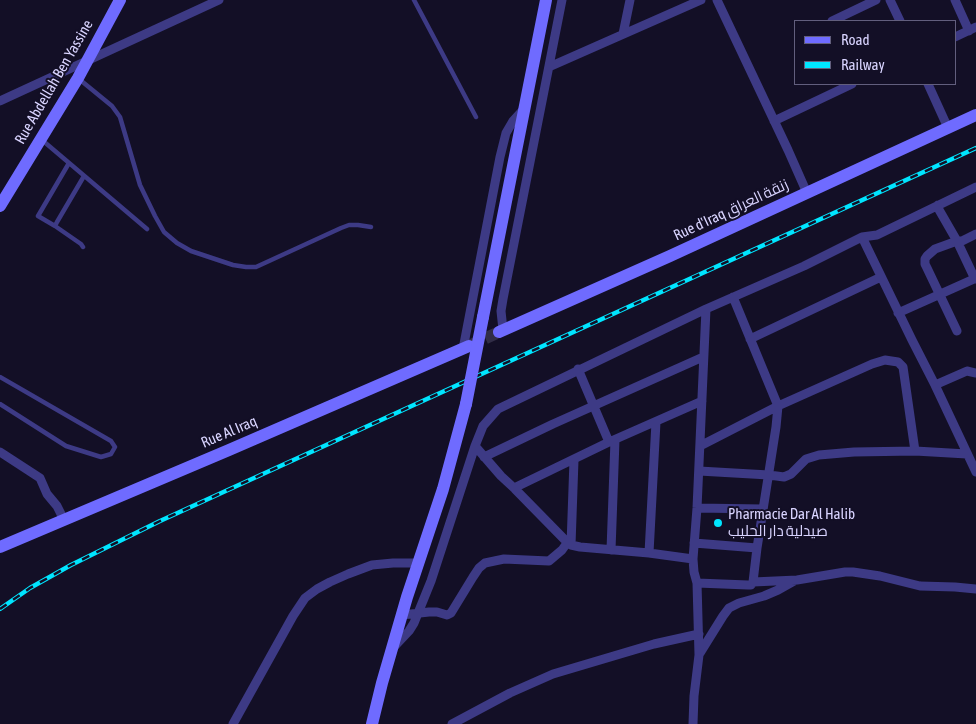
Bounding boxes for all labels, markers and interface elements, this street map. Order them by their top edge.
street label: Rue Abdellah Ben Yassine [11,17,97,147]
legend [794,20,956,85]
text: Road [841,31,870,48]
text: Railway [841,56,885,73]
street label: Rue d'Iraq زنقة العراق [671,175,791,245]
street label: Rue Al Iraq [198,412,260,452]
place label: Pharmacie Dar Al Halib صيدلية دار الحليب [728,505,855,540]
marker: Pharmacie Dar Al Halib صيدلية دار الحليب [712,517,724,529]

